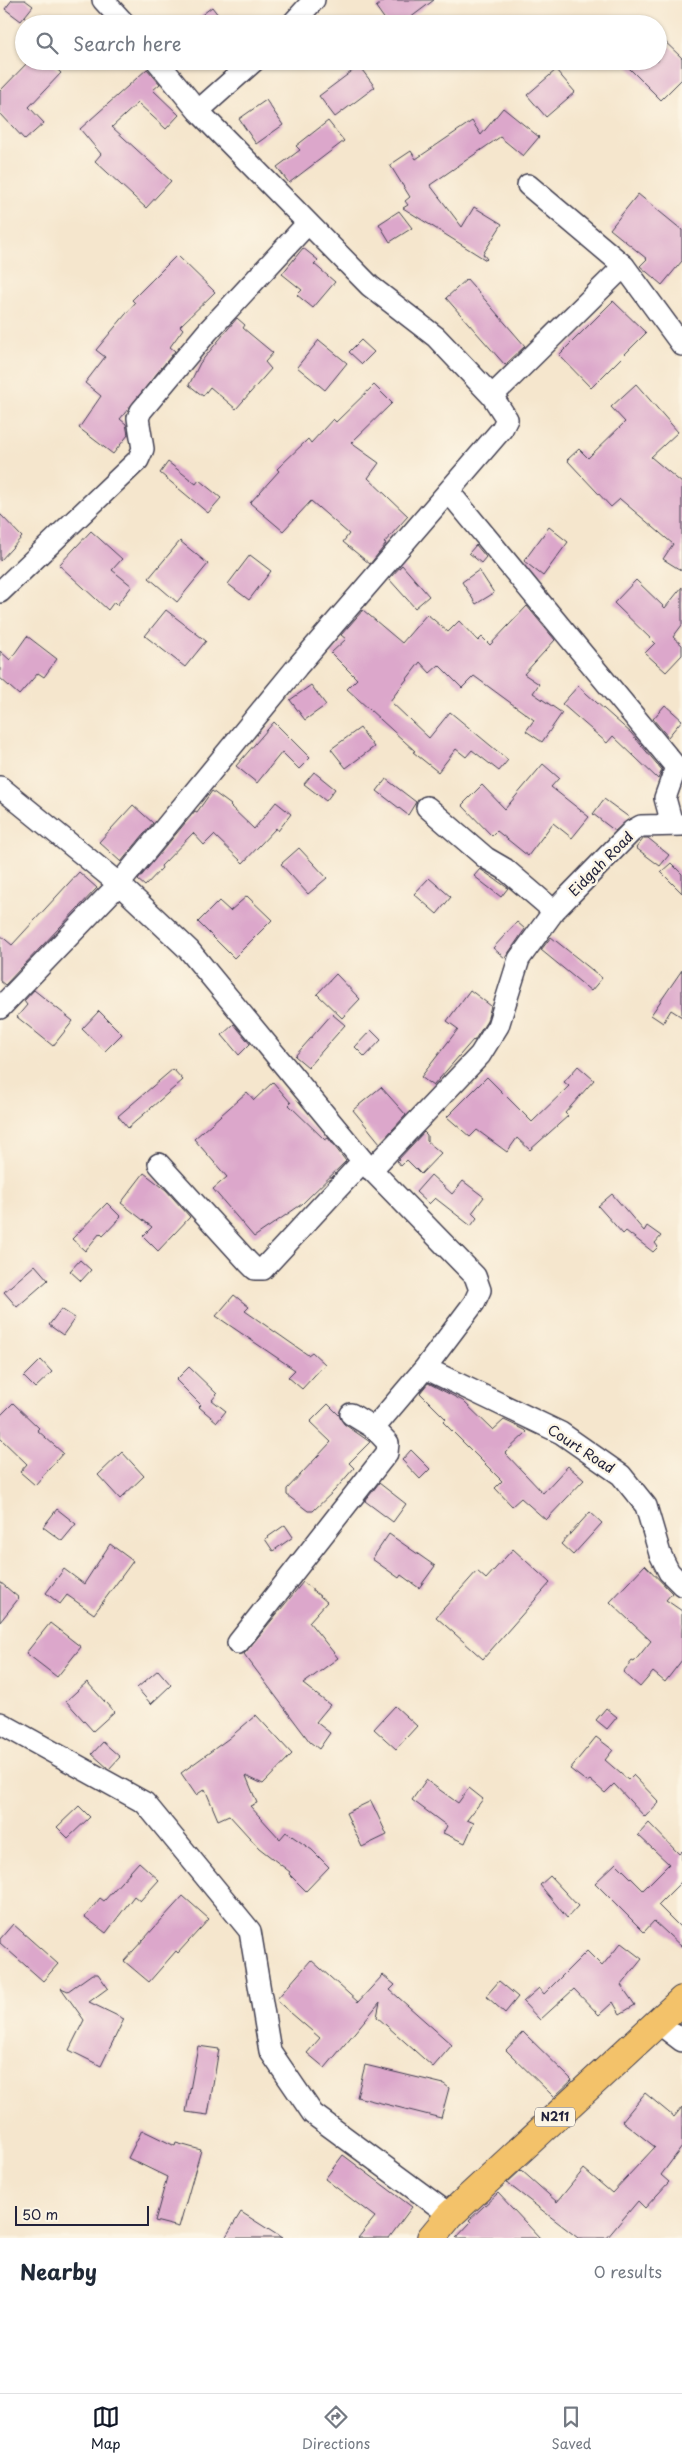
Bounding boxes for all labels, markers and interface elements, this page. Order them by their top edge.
search box [15,15,667,70]
icon: search [33,29,61,57]
text: Search here [73,29,182,57]
street label: Eidgah Road [563,826,638,901]
street label: Court Road [543,1419,619,1478]
road number: N211 [535,2108,575,2126]
scale bar [15,2203,149,2226]
text: 50 m [22,2204,58,2225]
text: Nearby [20,2255,97,2287]
text: 0 results [594,2259,662,2283]
tab: Map [91,2403,121,2454]
tab: Directions [302,2403,370,2454]
tab: Saved [552,2403,591,2454]

